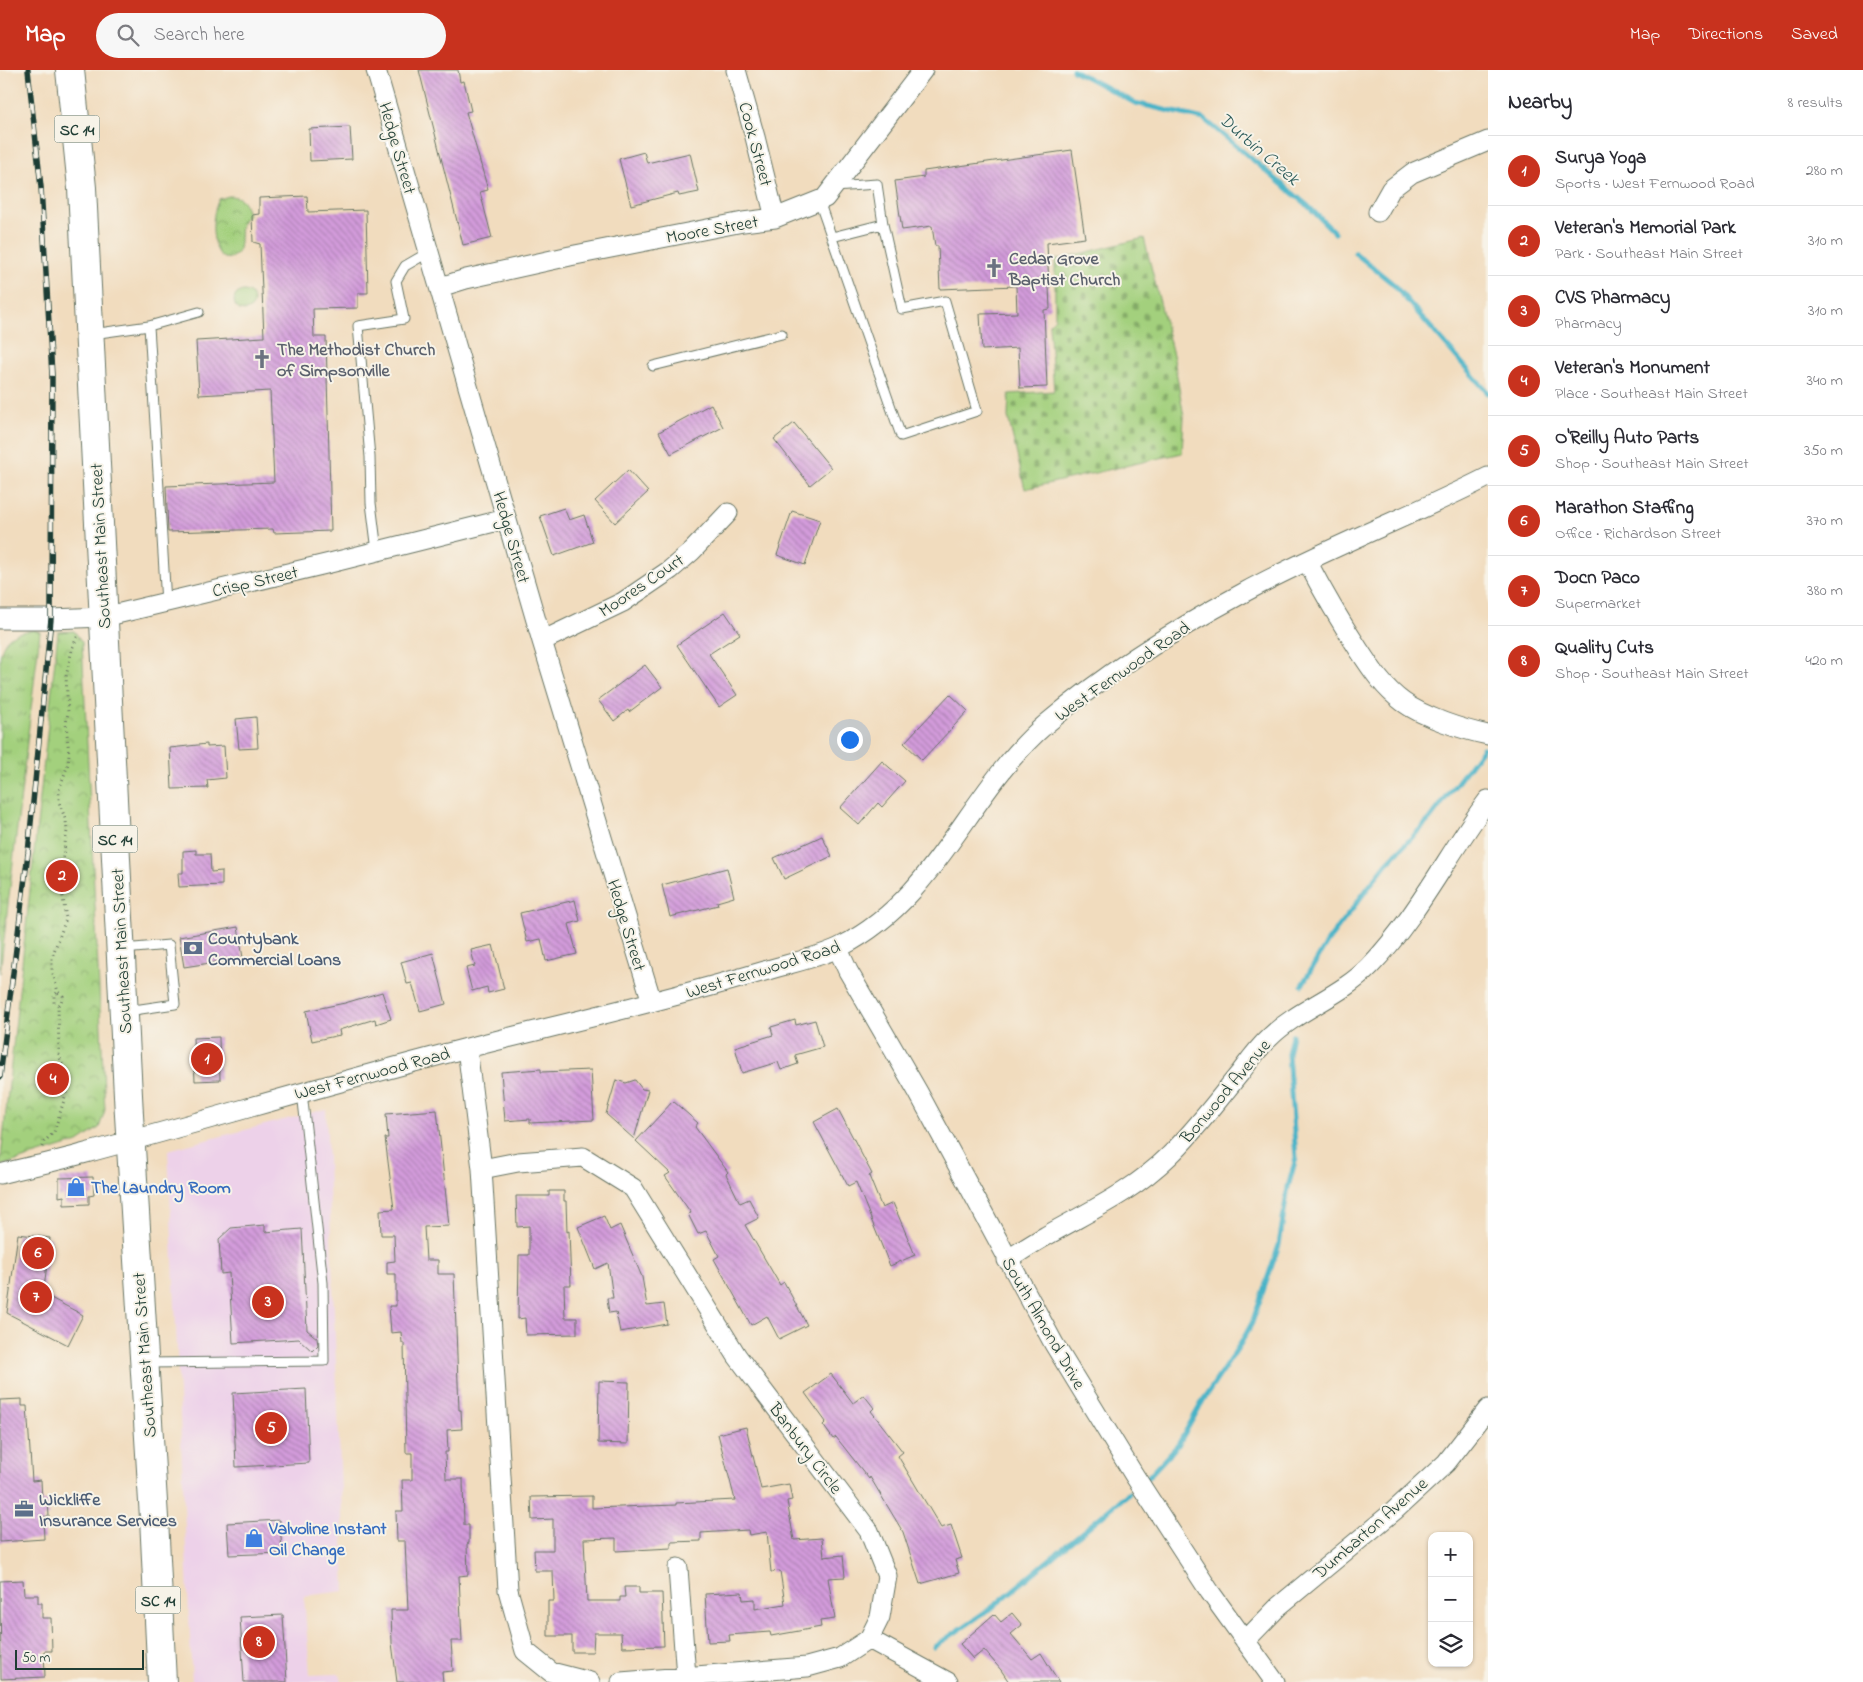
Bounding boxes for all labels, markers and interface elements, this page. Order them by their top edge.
search box [96,13,446,58]
text: Map [25,18,66,53]
icon: search [114,21,142,49]
text: Search here [154,22,245,49]
text: Map [1630,22,1660,48]
text: Directions [1688,22,1763,48]
text: Saved [1791,22,1838,48]
text: Nearby [1508,88,1572,118]
text: 8 results [1787,91,1843,115]
street label: Hedge Street [370,99,422,198]
street label: Cook Street [730,100,778,189]
water label: Durbin Creek [1212,107,1305,193]
road number: SC 14 [54,116,100,142]
text: Surya Yoga [1555,145,1646,172]
text: 1 [1521,159,1527,183]
text: 280 m [1806,159,1843,183]
text: Sports · West Fernwood Road [1555,172,1754,196]
street label: Moore Street [664,210,760,252]
text: Veteran's Memorial Park [1555,215,1736,242]
text: 2 [1520,229,1528,253]
text: 310 m [1808,229,1843,253]
text: Park · Southeast Main Street [1555,242,1743,266]
place label: Cedar Grove Baptist Church [1008,247,1121,294]
church icon: Cedar Grove Baptist Church [983,257,1005,279]
text: CVS Pharmacy [1555,285,1670,312]
text: 3 [1521,299,1527,323]
text: 310 m [1808,299,1843,323]
text: Pharmacy [1555,312,1622,336]
place label: The Methodist Church of Simpsonville [277,338,436,385]
church icon: The Methodist Church of Simpsonville [251,348,273,370]
text: Veteran's Monument [1555,355,1710,382]
text: 4 [1521,369,1527,393]
text: 340 m [1806,369,1843,393]
text: Place · Southeast Main Street [1555,382,1748,406]
text: O'Reilly Auto Parts [1555,425,1699,452]
text: 5 [1519,439,1529,463]
text: 350 m [1804,439,1843,463]
text: Shop · Southeast Main Street [1555,452,1749,476]
street label: Southeast Main Street [85,462,119,629]
street label: Hedge Street [484,488,536,587]
text: Marathon Staffing [1555,495,1694,522]
text: 6 [1520,509,1528,533]
text: 370 m [1806,509,1843,533]
text: Office · Richardson Street [1555,522,1721,546]
street label: Moores Court [594,548,690,625]
street label: Crisp Street [210,560,301,605]
text: Docn Paco [1555,565,1640,592]
text: 7 [1521,579,1527,603]
text: 380 m [1807,579,1843,603]
text: Supermarket [1555,592,1641,616]
street label: West Fernwood Road [1050,616,1196,729]
text: Quality Cuts [1555,635,1654,662]
text: 8 [1521,649,1527,673]
text: 420 m [1805,649,1843,673]
text: Shop · Southeast Main Street [1555,662,1749,686]
your location [837,727,863,753]
road number: SC 14 [92,826,138,852]
pin: 2 [46,857,78,895]
street label: Southeast Main Street [106,867,140,1034]
street label: Hedge Street [598,877,651,975]
place label: Countybank Commercial Loans [208,927,341,974]
street label: West Fernwood Road [683,935,844,1007]
bank icon: Countybank Commercial Loans [182,937,204,959]
street label: Bonwood Avenue [1174,1034,1279,1151]
pin: 1 [191,1040,223,1078]
street label: West Fernwood Road [292,1042,453,1108]
pin: 4 [37,1060,69,1098]
shop icon: The Laundry Room [65,1176,87,1198]
place label: The Laundry Room [91,1176,231,1203]
pin: 6 [22,1234,54,1272]
street label: South Almond Drive [994,1253,1091,1396]
street label: Southeast Main Street [127,1271,165,1439]
pin: 7 [20,1278,52,1316]
pin: 3 [252,1283,284,1321]
street label: Banbury Circle [761,1397,848,1501]
pin: 5 [255,1409,287,1447]
street label: Dumbarton Avenue [1307,1472,1435,1587]
place label: Wickliffe Insurance Services [39,1488,177,1535]
office icon: Wickliffe Insurance Services [13,1498,35,1520]
place label: Valvoline Instant Oil Change [268,1517,388,1565]
shop icon: Valvoline Instant Oil Change [243,1527,265,1549]
map controls [1428,1532,1473,1667]
button: + [1428,1532,1473,1577]
button: − [1428,1577,1473,1622]
road number: SC 14 [136,1586,180,1614]
button: layers [1428,1622,1473,1667]
pin: 8 [243,1623,275,1661]
scale bar [15,1647,144,1670]
text: 50 m [22,1648,50,1669]

